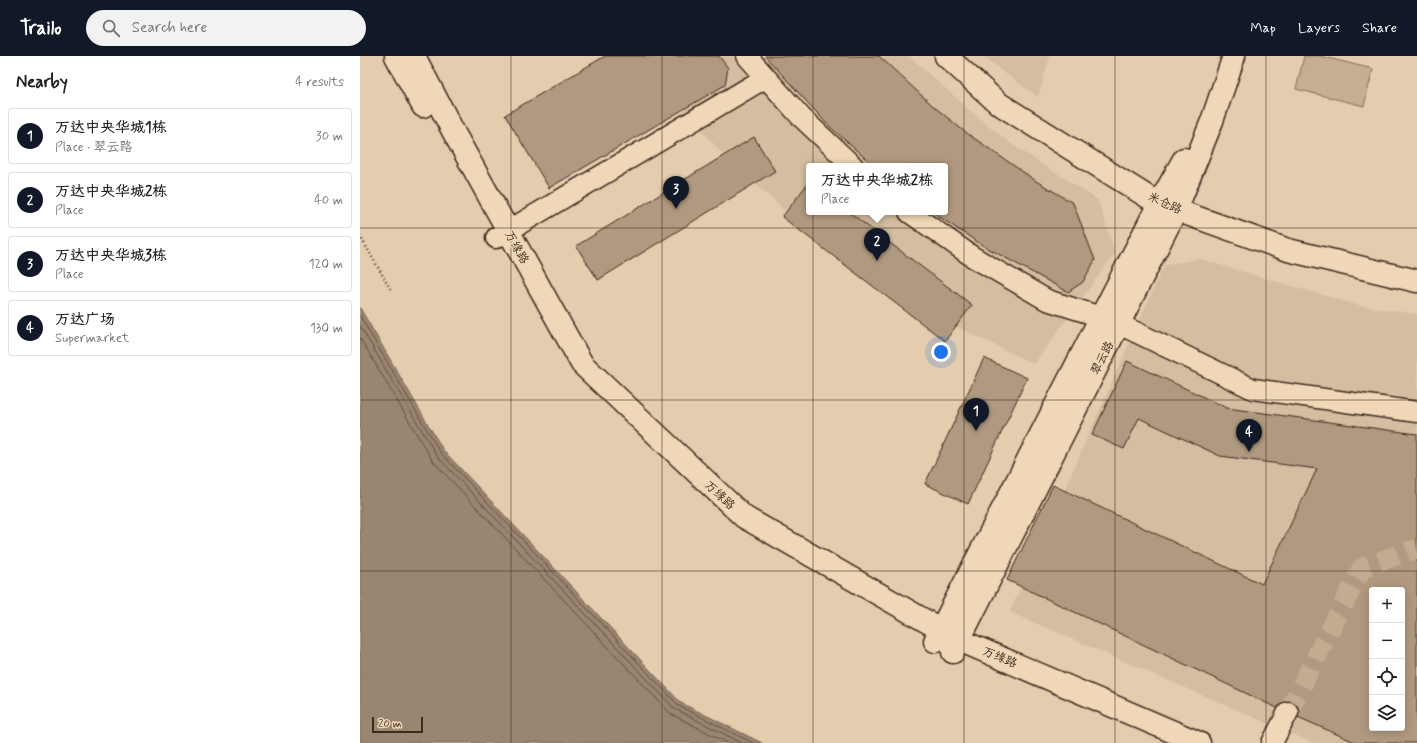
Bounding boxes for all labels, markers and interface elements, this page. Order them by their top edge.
search box [86,10,366,46]
text: Trailo [20,16,62,41]
icon: search [100,17,122,39]
text: Search here [132,18,207,38]
text: Map [1250,19,1276,37]
text: Layers [1298,19,1340,37]
text: Share [1362,19,1397,37]
text: Nearby [16,71,68,93]
text: 4 results [295,74,344,91]
text: 万达中央华城1栋 [55,118,167,138]
text: 1 [27,128,33,145]
text: 30 m [316,128,343,145]
text: Place · 翠云路 [55,139,133,156]
popup [806,163,948,215]
text: 万达中央华城2栋 [821,171,933,191]
pin: 3 [663,176,689,209]
text: 万达中央华城2栋 [55,182,167,202]
street label: 米仓路 [1145,189,1184,219]
text: Place [821,191,849,208]
text: 2 [27,192,33,209]
text: 40 m [314,192,343,209]
text: Place [55,202,84,219]
street label: 万缘路 [500,228,532,267]
pin: 2 [864,228,890,261]
text: 万达中央华城3栋 [55,246,167,266]
text: 3 [27,256,33,273]
text: 120 m [309,256,343,273]
text: Place [55,266,84,283]
text: 万达广场 [55,310,115,330]
text: 4 [26,320,34,337]
text: 130 m [310,320,343,337]
text: Supermarket [55,330,129,347]
street label: 翠云路 [1088,339,1118,378]
your location [931,342,951,362]
pin: 1 [963,398,989,431]
pin: 4 [1236,419,1262,452]
street label: 万缘路 [701,478,738,514]
map controls [1369,587,1405,731]
button: + [1369,587,1405,623]
button: − [1369,623,1405,659]
street label: 万缘路 [980,644,1019,672]
button: locate [1369,659,1405,695]
button: layers [1369,695,1405,731]
scale bar [372,715,423,734]
text: 20 m [378,717,401,731]

